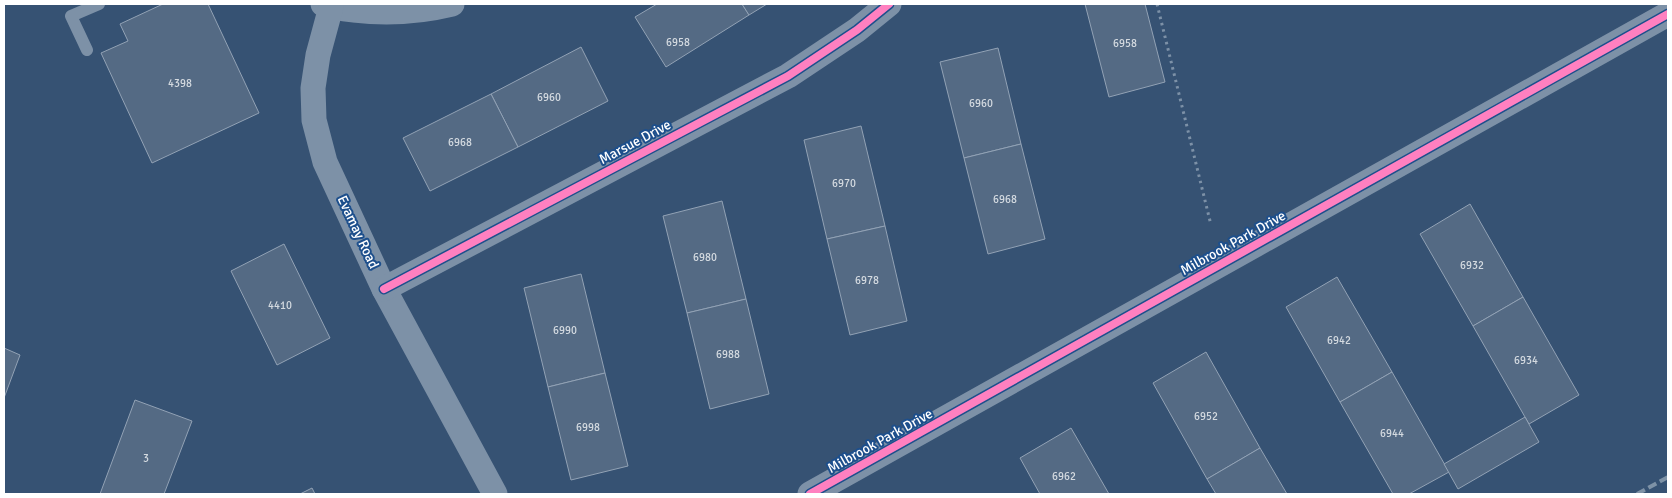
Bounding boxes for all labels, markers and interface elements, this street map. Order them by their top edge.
house number: 6958 [666,36,690,49]
house number: 6958 [1113,37,1137,50]
house number: 4398 [168,77,192,90]
house number: 6960 [537,91,561,104]
house number: 6960 [969,97,993,110]
street label: Marsue Drive [596,116,674,168]
house number: 6968 [448,136,472,149]
house number: 6970 [832,177,856,190]
street label: Evamay Road [334,193,382,271]
house number: 6968 [993,193,1017,206]
street label: Milbrook Park Drive [1178,207,1288,279]
house number: 6980 [693,251,717,264]
house number: 6932 [1460,259,1484,272]
house number: 6978 [855,274,879,287]
house number: 4410 [268,299,292,312]
house number: 6990 [553,324,577,337]
house number: 6942 [1327,334,1351,347]
house number: 6988 [716,348,740,361]
house number: 6934 [1514,354,1538,367]
street label: Milbrook Park Drive [825,405,935,477]
house number: 6952 [1194,410,1218,423]
house number: 6998 [576,421,600,434]
house number: 6944 [1380,427,1404,440]
house number: 3 [143,452,149,465]
house number: 6962 [1052,470,1076,483]

